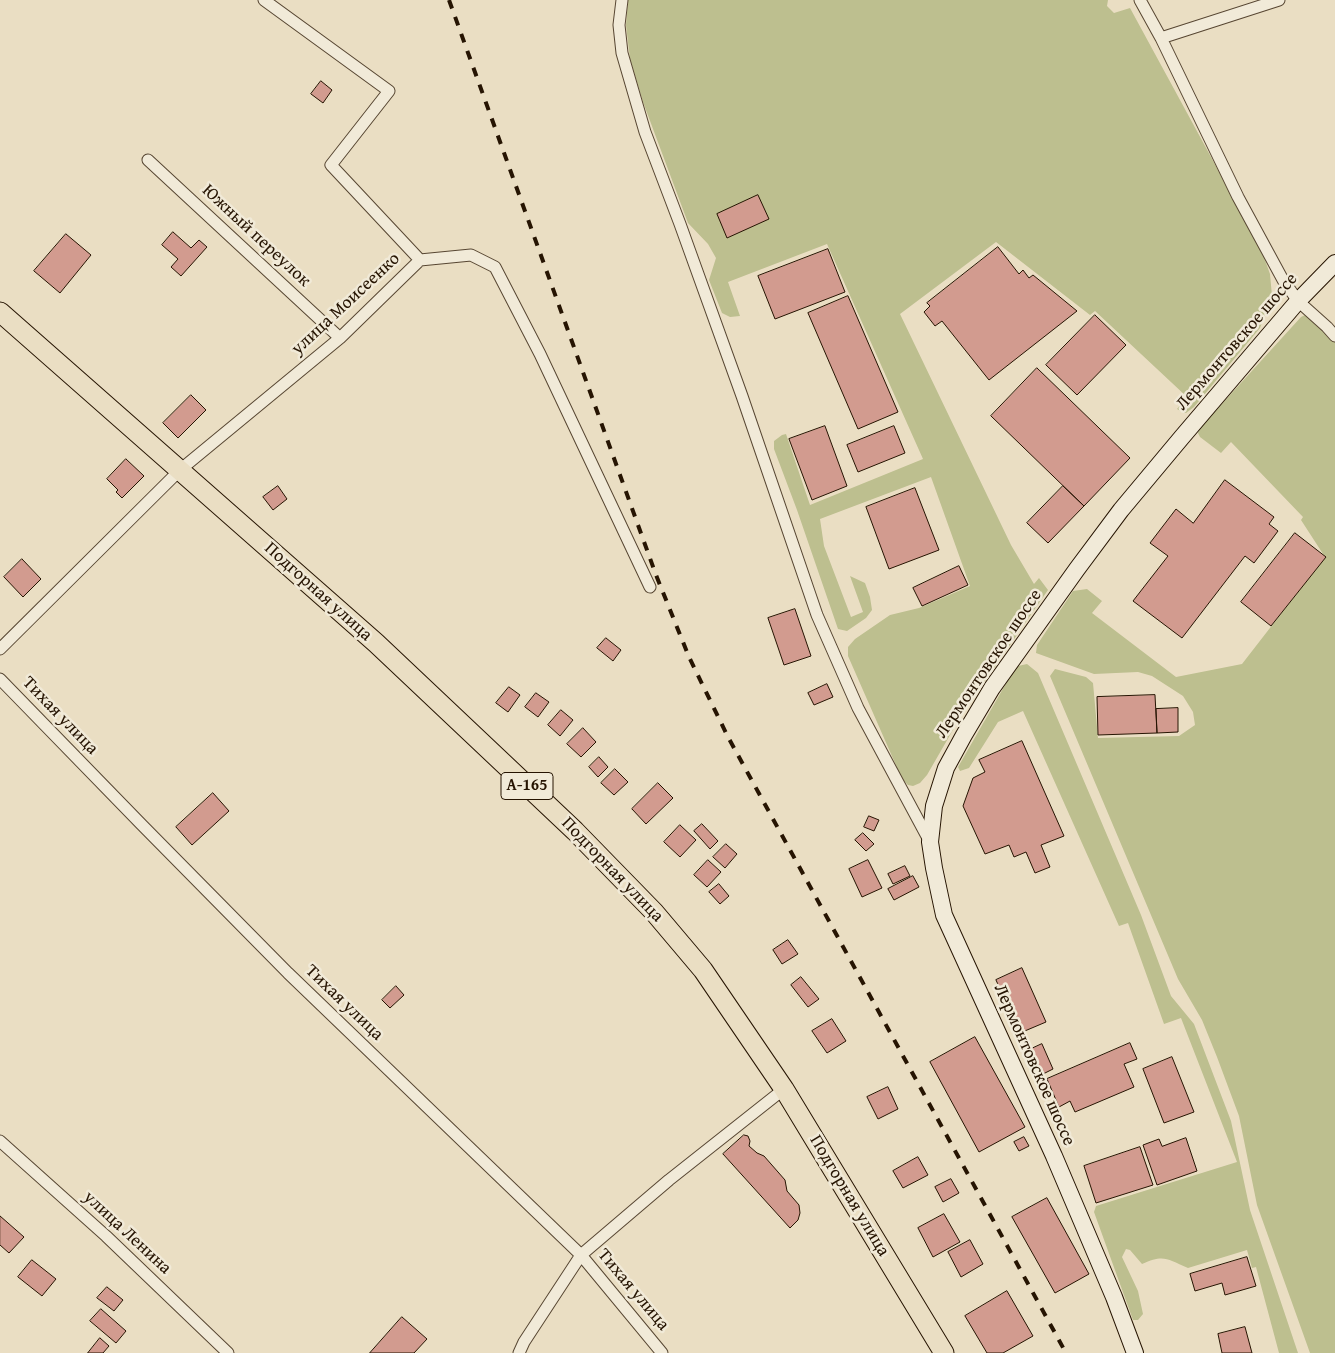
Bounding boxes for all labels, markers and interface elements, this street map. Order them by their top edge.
street label: Южный переулок [197,180,315,292]
street label: улица Моисеенко [287,248,405,360]
street label: Лермонтовское шоссе [1171,269,1303,415]
street label: Подгорная улица [260,538,376,646]
street label: Лермонтовское шоссе [931,585,1047,743]
street label: Тихая улица [17,672,103,760]
road number: А-165 [501,772,553,799]
street label: Подгорная улица [556,813,668,927]
street label: Тихая улица [300,960,388,1046]
street label: Лермонтовское шоссе [989,981,1079,1149]
street label: Подгорная улица [804,1131,894,1261]
street label: улица Ленина [78,1187,176,1279]
street label: Тихая улица [593,1245,673,1335]

